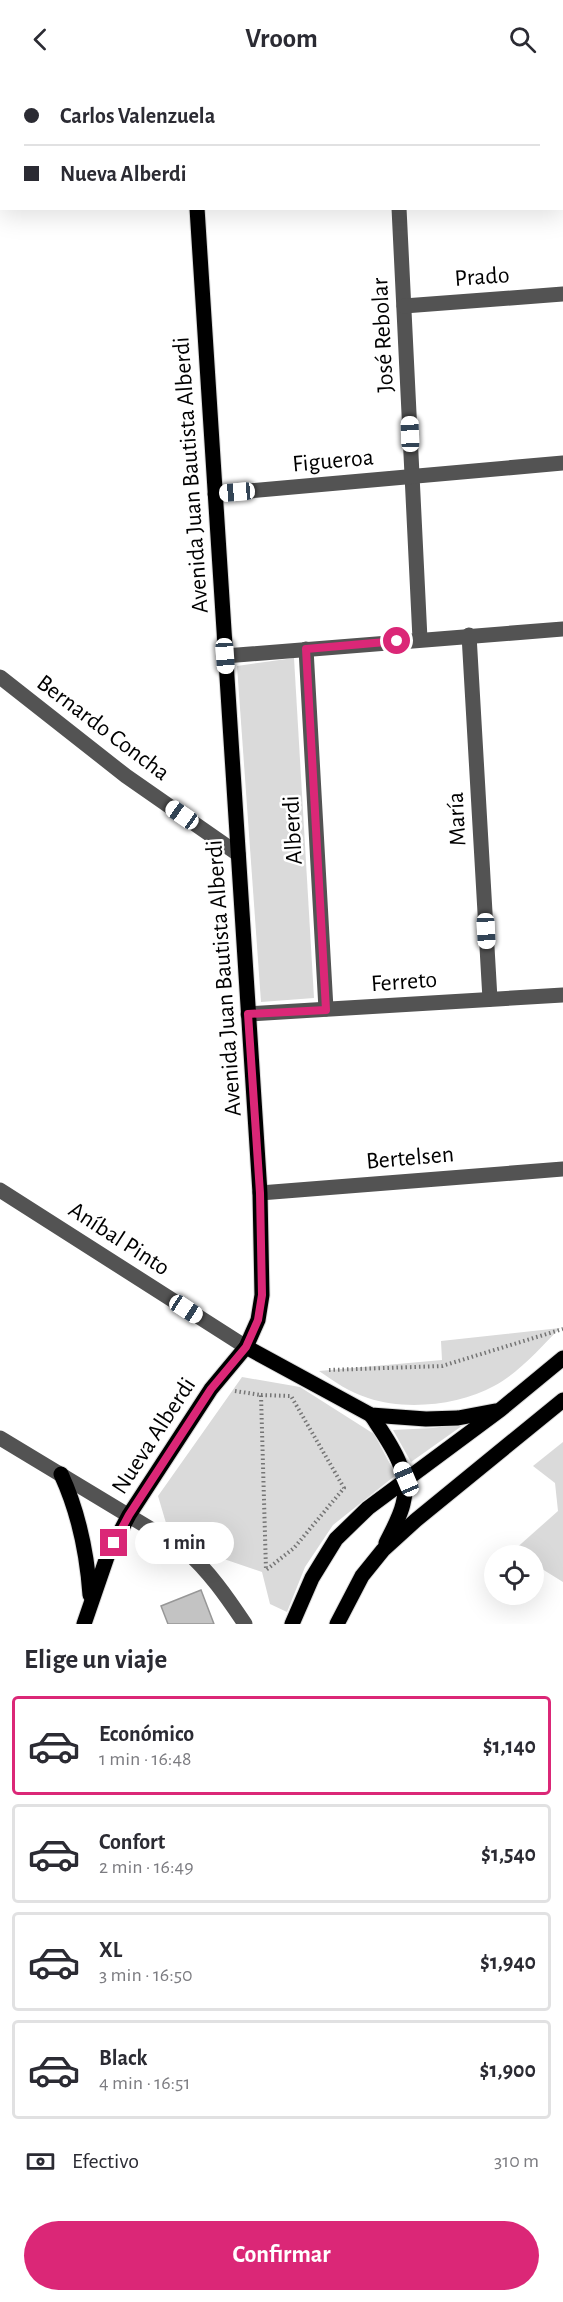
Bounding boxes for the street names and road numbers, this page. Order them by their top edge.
street label: Prado [454,263,510,291]
street label: José Rebolar [368,277,398,393]
street label: Avenida Juan Bautista Alberdi [169,336,213,614]
street label: Figueroa [291,445,375,477]
street label: Bernardo Concha [32,670,174,786]
street label: María [444,791,470,847]
street label: Alberdi [279,795,307,865]
street label: Avenida Juan Bautista Alberdi [202,839,246,1117]
street label: Ferreto [370,968,438,996]
street label: Bertelsen [365,1142,455,1174]
street label: Aníbal Pinto [64,1198,174,1280]
street label: Nueva Alberdi [108,1374,200,1498]

